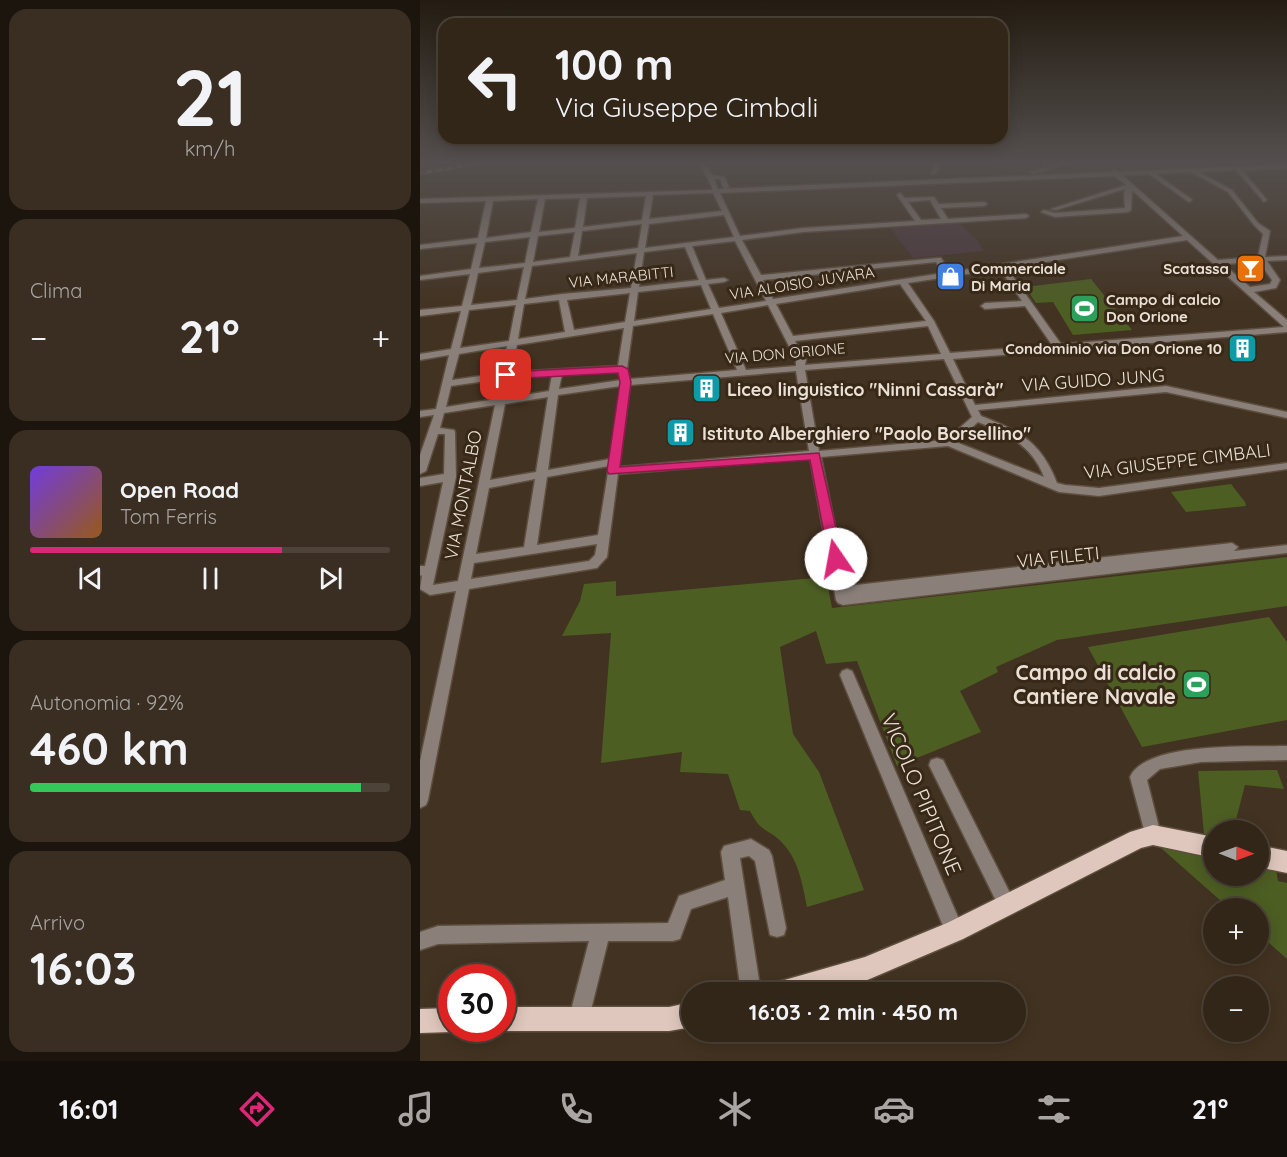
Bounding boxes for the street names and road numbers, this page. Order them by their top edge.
street label: VIA MARABITTI [568,262,674,292]
street label: VIA ALOISIO JUVARA [728,262,876,304]
street label: VIA DON ORIONE [724,338,846,368]
street label: VIA GUIDO JUNG [1021,364,1165,396]
street label: VIA MONTALBO [439,428,487,562]
street label: VIA GIUSEPPE CIMBALI [1082,438,1272,484]
street label: VIA FILETI [1016,541,1100,573]
street label: VICOLO PIPITONE [876,709,968,879]

